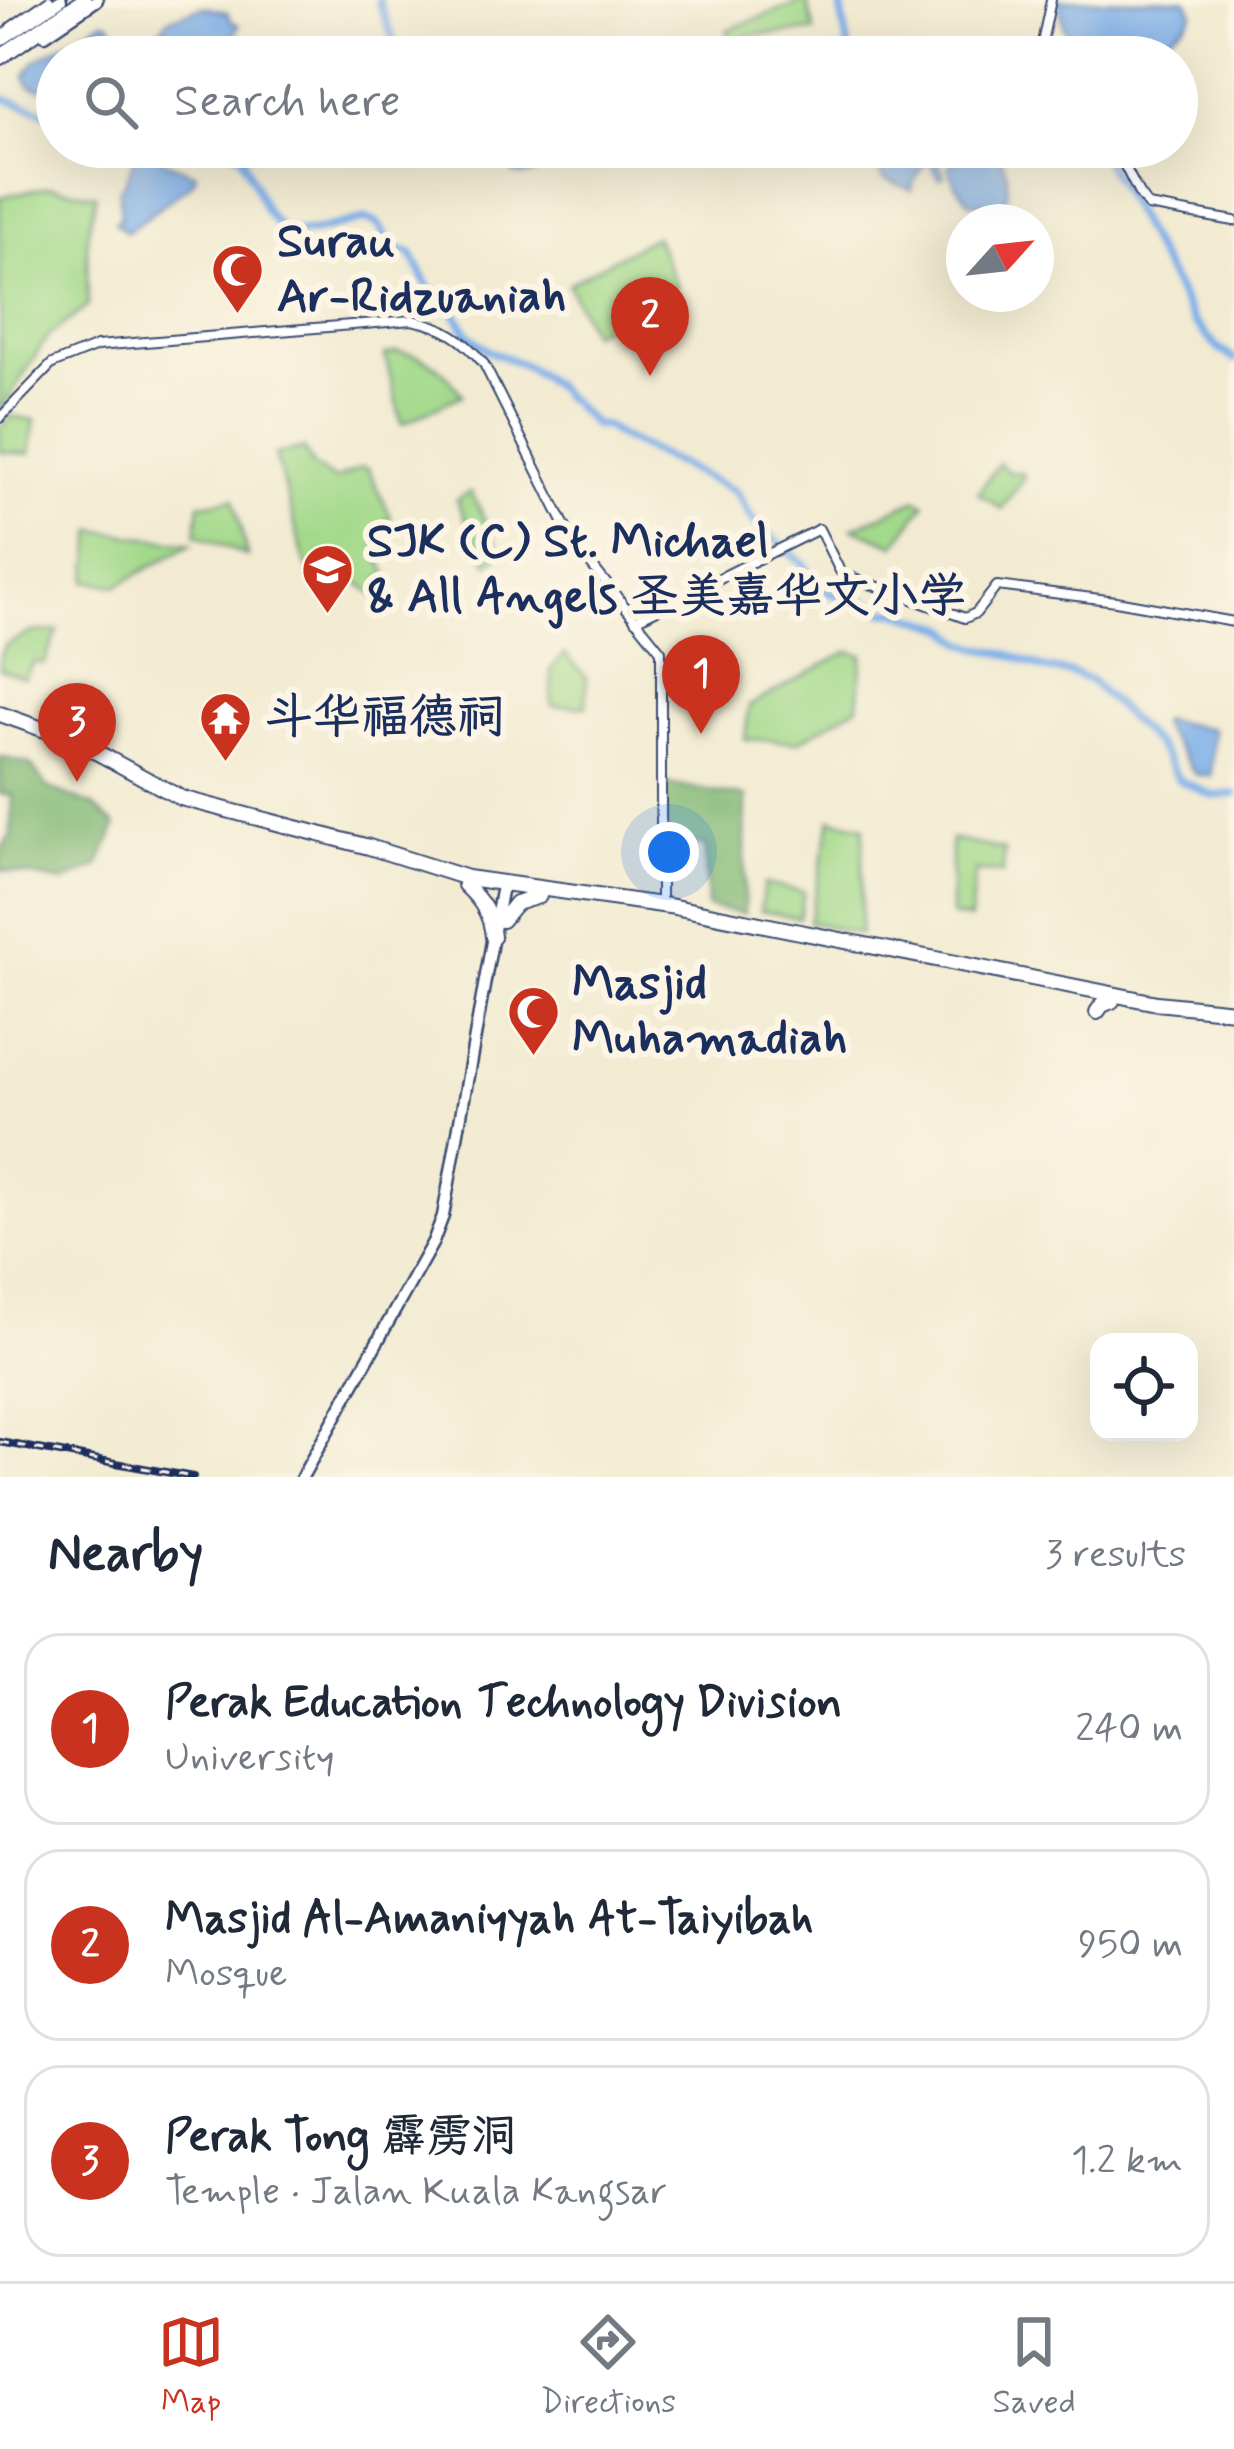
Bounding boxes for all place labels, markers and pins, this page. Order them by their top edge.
place label: Surau Ar-Ridzuaniah [277,211,566,329]
mosque icon: Surau Ar-Ridzuaniah [210,242,266,316]
pin: 2 [611,277,689,376]
place label: SJK (C) St. Michael & All Angels 圣美嘉华文小学 [367,511,966,629]
school or university icon: SJK (C) St. Michael & All Angels 圣美嘉华文小学 [300,542,356,616]
pin: 1 [662,635,740,734]
pin: 3 [38,683,116,782]
place label: 斗华福德祠 [265,687,505,750]
temple icon: 斗华福德祠 [198,690,254,764]
place label: Masjid Muhamadiah [572,953,847,1071]
mosque icon: Masjid Muhamadiah [505,984,561,1058]

